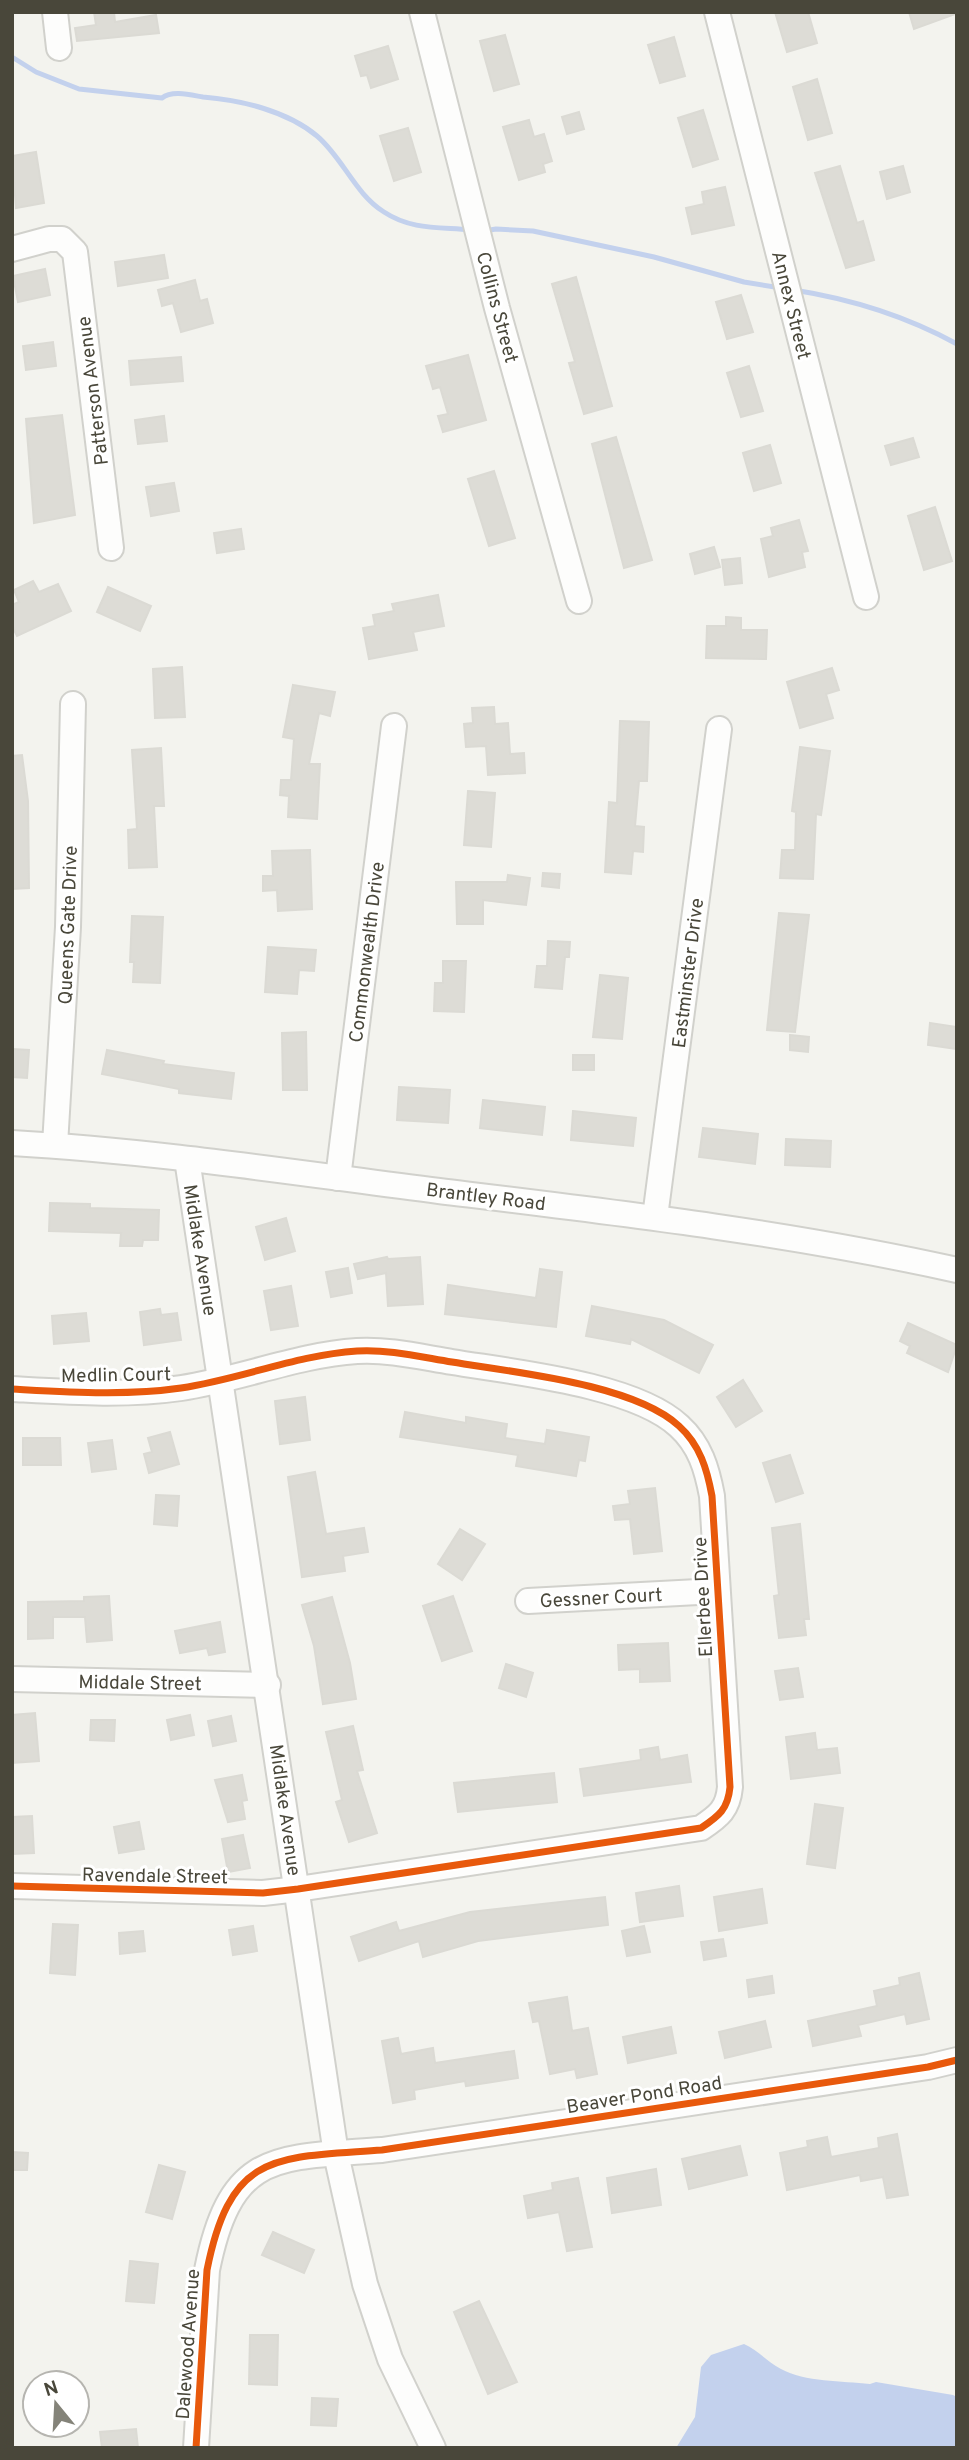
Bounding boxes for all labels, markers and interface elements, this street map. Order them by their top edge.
street label: Collins Street [470,249,522,366]
street label: Annex Street [765,249,815,362]
street label: Patterson Avenue [73,315,115,467]
street label: Queens Gate Drive [54,845,84,1005]
street label: Commonwealth Drive [345,860,391,1044]
street label: Eastminster Drive [668,897,710,1050]
street label: Brantley Road [425,1179,547,1217]
street label: Midlake Avenue [177,1183,221,1318]
street label: Medlin Court [61,1363,171,1389]
street label: Ellerbee Drive [689,1536,719,1658]
street label: Gessner Court [539,1584,663,1614]
street label: Middale Street [78,1671,202,1697]
street label: Midlake Avenue [263,1743,305,1878]
street label: Ravendale Street [82,1864,228,1890]
street label: Beaver Pond Road [565,2072,724,2120]
street label: Dalewood Avenue [172,2268,206,2420]
north arrow [21,2369,91,2439]
text: N [41,2376,62,2403]

